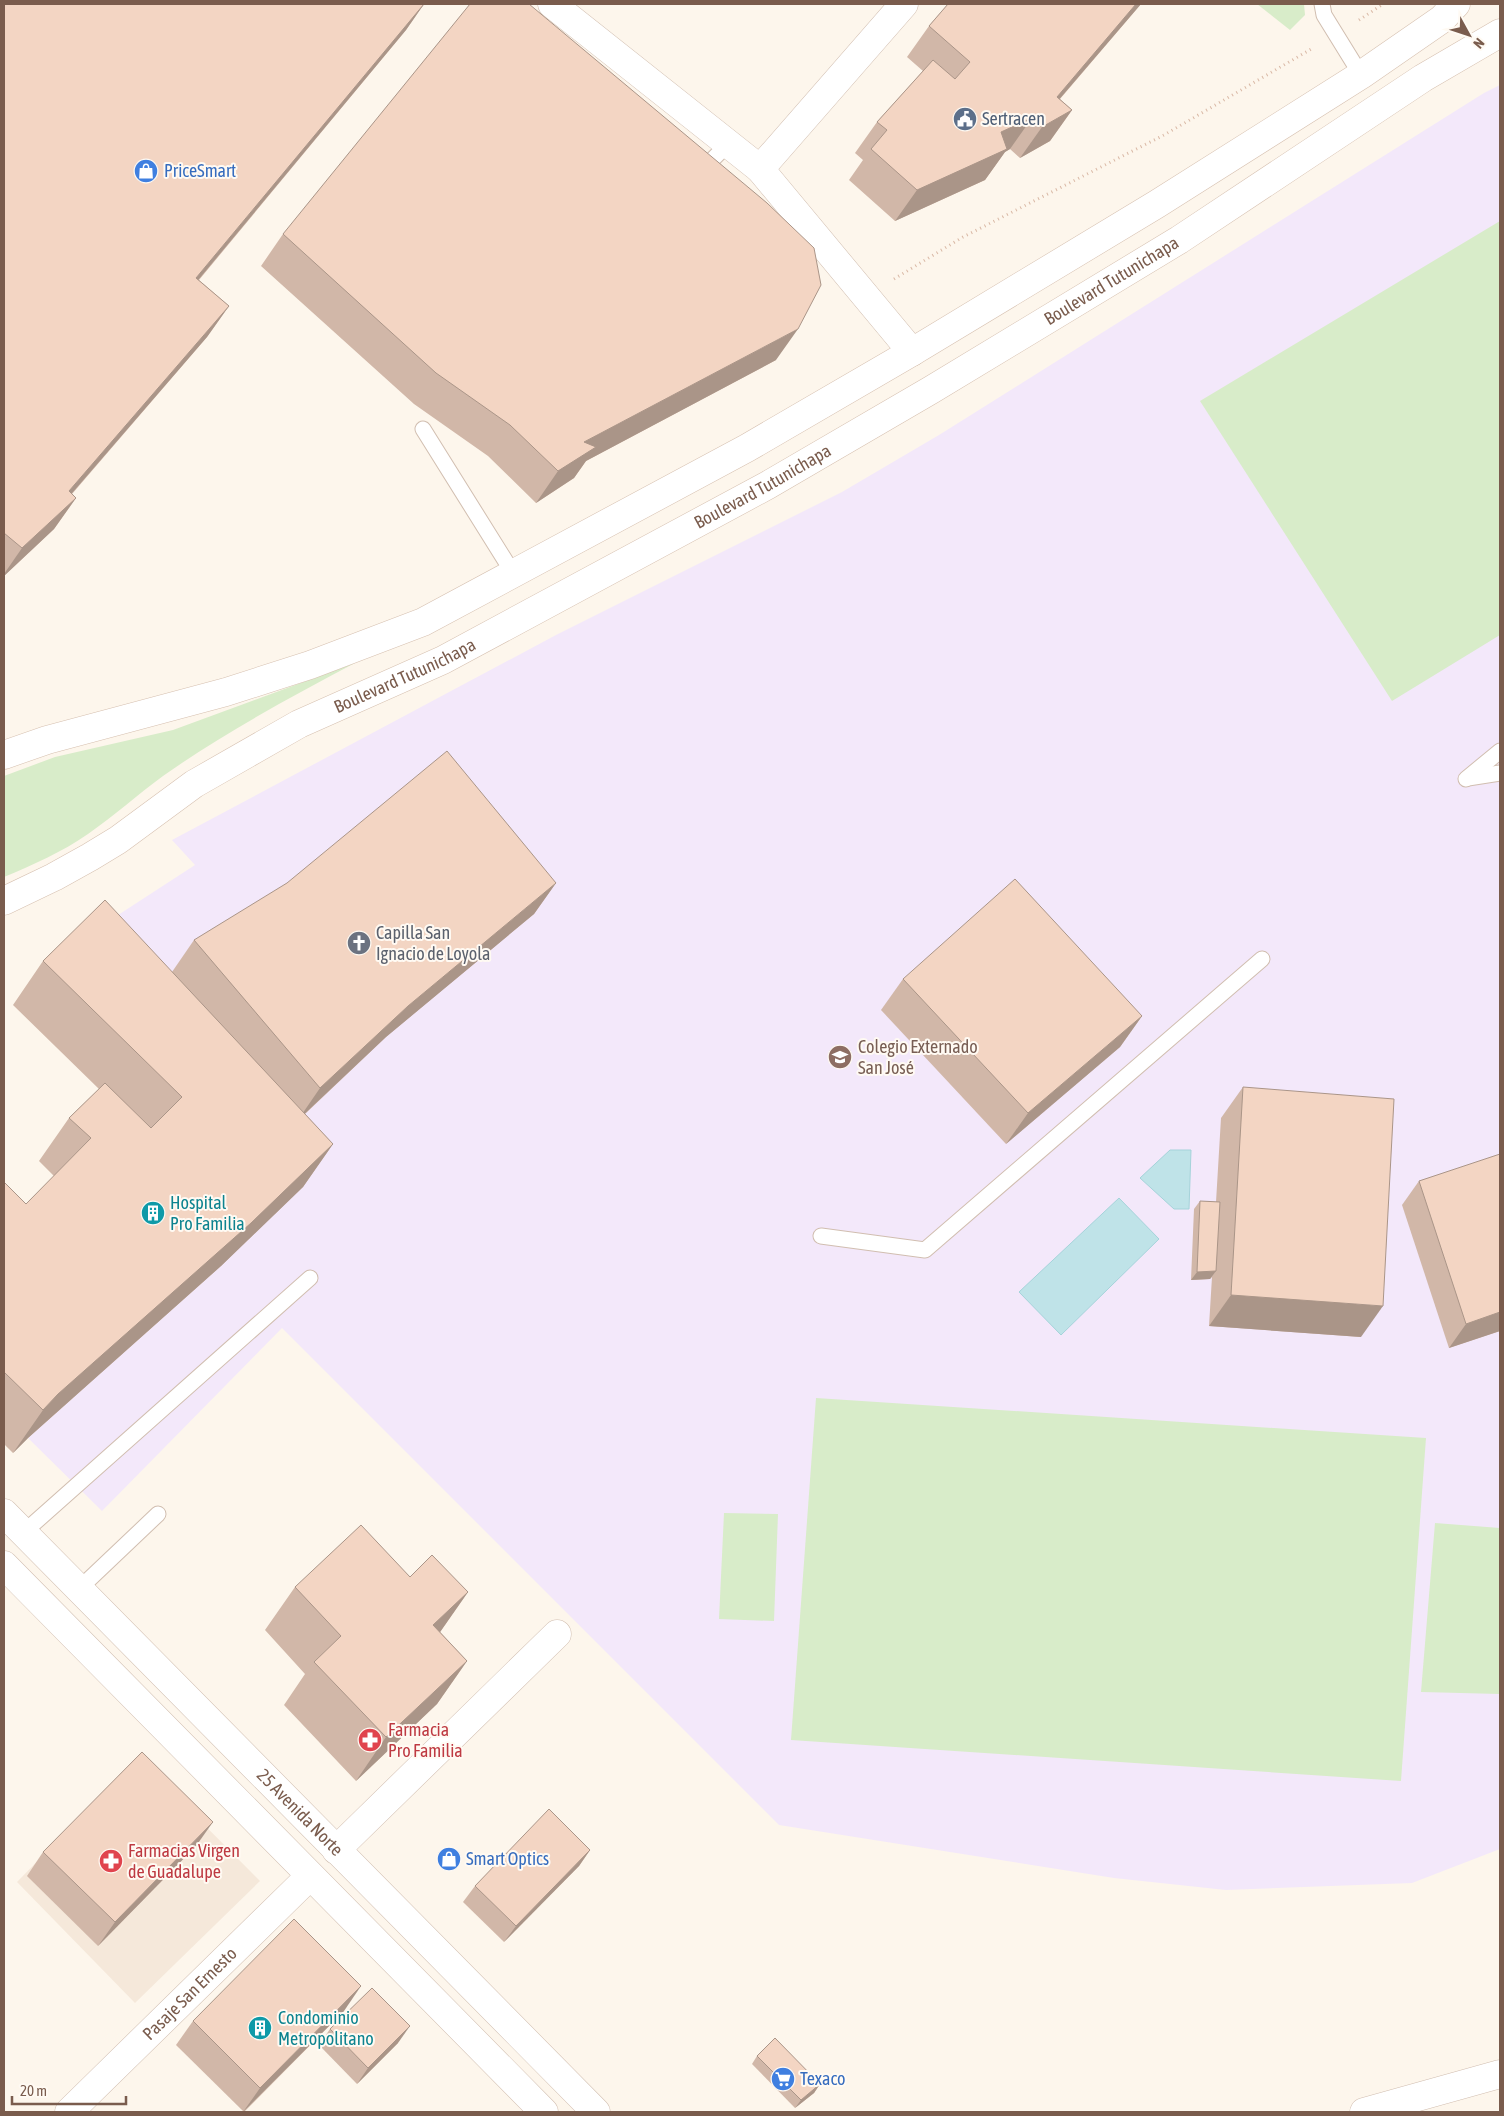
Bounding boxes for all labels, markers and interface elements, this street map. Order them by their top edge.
north arrow [1444,10,1494,60]
text: N [1470,35,1488,52]
public building icon: Sertracen [952,106,978,132]
place label: Sertracen [982,108,1045,129]
shop icon: PriceSmart [133,158,159,184]
place label: PriceSmart [164,160,236,181]
street label: Boulevard Tutunichapa [1040,232,1182,329]
street label: Boulevard Tutunichapa [690,440,835,533]
street label: Boulevard Tutunichapa [331,634,479,717]
place label: Capilla San Ignacio de Loyola [376,922,490,964]
church icon: Capilla San Ignacio de Loyola [346,930,372,956]
place label: Colegio Externado San José [858,1036,978,1078]
school or university icon: Colegio Externado San José [827,1044,853,1070]
place label: Hospital Pro Familia [170,1192,245,1234]
building icon: Hospital Pro Familia [140,1200,166,1226]
place label: Farmacia Pro Familia [388,1719,463,1761]
pharmacy icon: Farmacia Pro Familia [357,1727,383,1753]
street label: 25 Avenida Norte [253,1764,348,1860]
place label: Farmacias Virgen de Guadalupe [128,1840,240,1882]
shop icon: Smart Optics [436,1846,462,1872]
pharmacy icon: Farmacias Virgen de Guadalupe [98,1848,124,1874]
place label: Smart Optics [466,1848,549,1869]
street label: Pasaje San Ernesto [138,1943,241,2044]
place label: Condominio Metropolitano [278,2007,374,2049]
building icon: Condominio Metropolitano [247,2015,273,2041]
supermarket icon: Texaco [770,2066,796,2092]
place label: Texaco [800,2068,846,2089]
scale bar [12,2074,126,2106]
text: 20 m [20,2082,47,2099]

